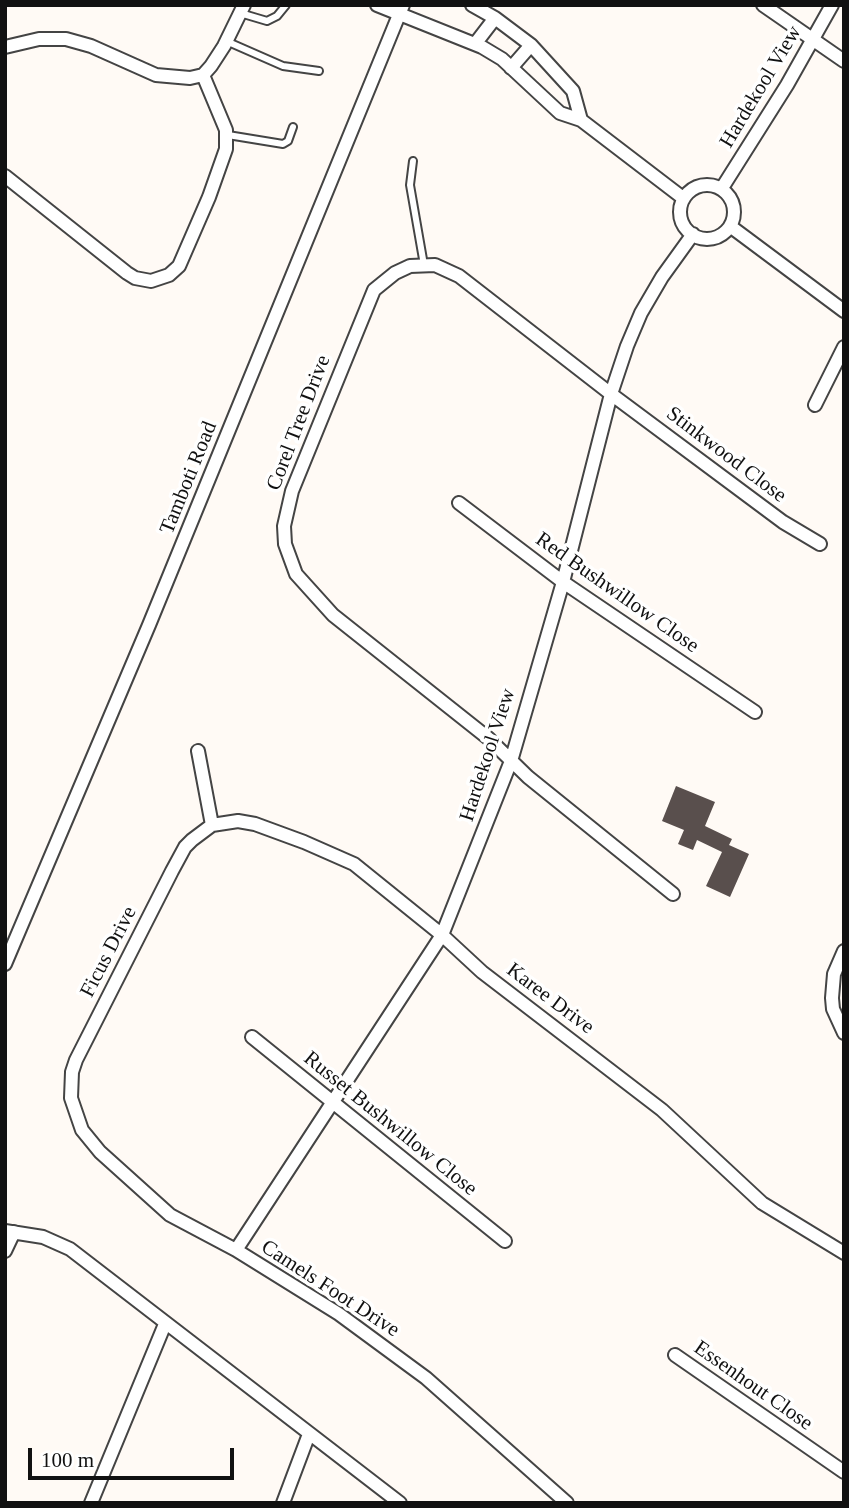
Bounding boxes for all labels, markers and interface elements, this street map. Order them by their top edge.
street label: Hardekool View [715,21,807,153]
street label: Corel Tree Drive [262,352,336,494]
street label: Stinkwood Close [661,402,791,508]
street label: Tamboti Road [155,418,223,538]
street label: Red Bushwillow Close [530,527,704,659]
street label: Hardekool View [455,685,521,825]
street label: Ficus Drive [75,902,143,1002]
street label: Karee Drive [501,958,599,1040]
street label: Russet Bushwillow Close [298,1046,482,1202]
street label: Camels Foot Drive [256,1235,404,1343]
street label: Essenhout Close [689,1336,817,1436]
scale bar [32,1434,238,1478]
text: 100 m [41,1448,94,1472]

